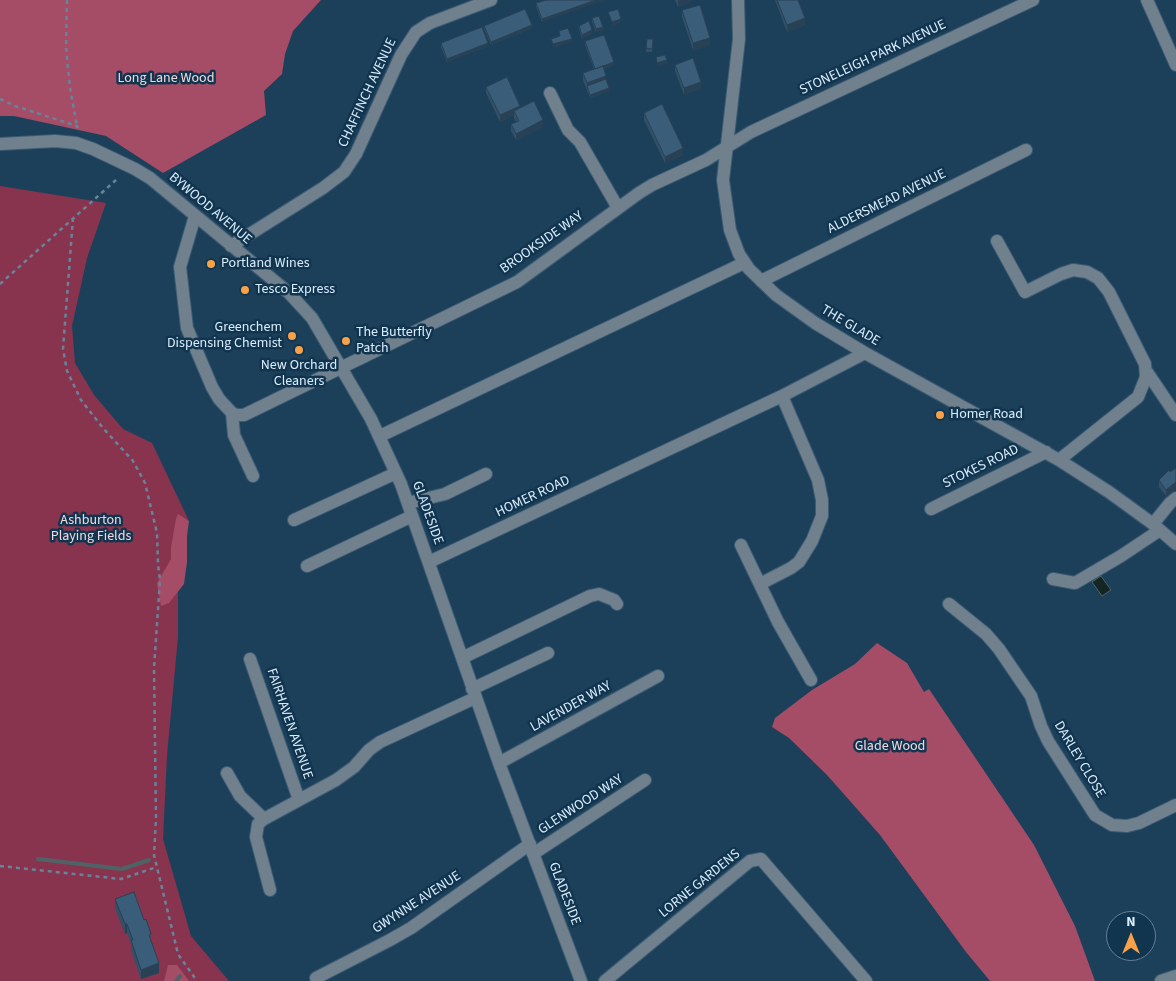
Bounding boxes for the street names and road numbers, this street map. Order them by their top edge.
street label: STONELEIGH PARK AVENUE [797,17,949,99]
street label: CHAFFINCH AVENUE [335,36,401,150]
street label: ALDERSMEAD AVENUE [825,166,949,238]
street label: BYWOOD AVENUE [165,169,255,249]
street label: BROOKSIDE WAY [497,208,587,278]
street label: THE GLADE [817,302,883,350]
street label: STOKES ROAD [940,441,1022,493]
street label: HOMER ROAD [493,472,573,522]
street label: GLADESIDE [408,479,446,547]
street label: FAIRHAVEN AVENUE [262,666,316,782]
street label: LAVENDER WAY [528,678,614,736]
street label: DARLEY CLOSE [1050,719,1108,801]
street label: GLENWOOD WAY [535,771,627,839]
street label: LORNE GARDENS [656,846,744,922]
street label: GLADESIDE [544,860,584,928]
street label: GWYNNE AVENUE [370,868,464,938]

